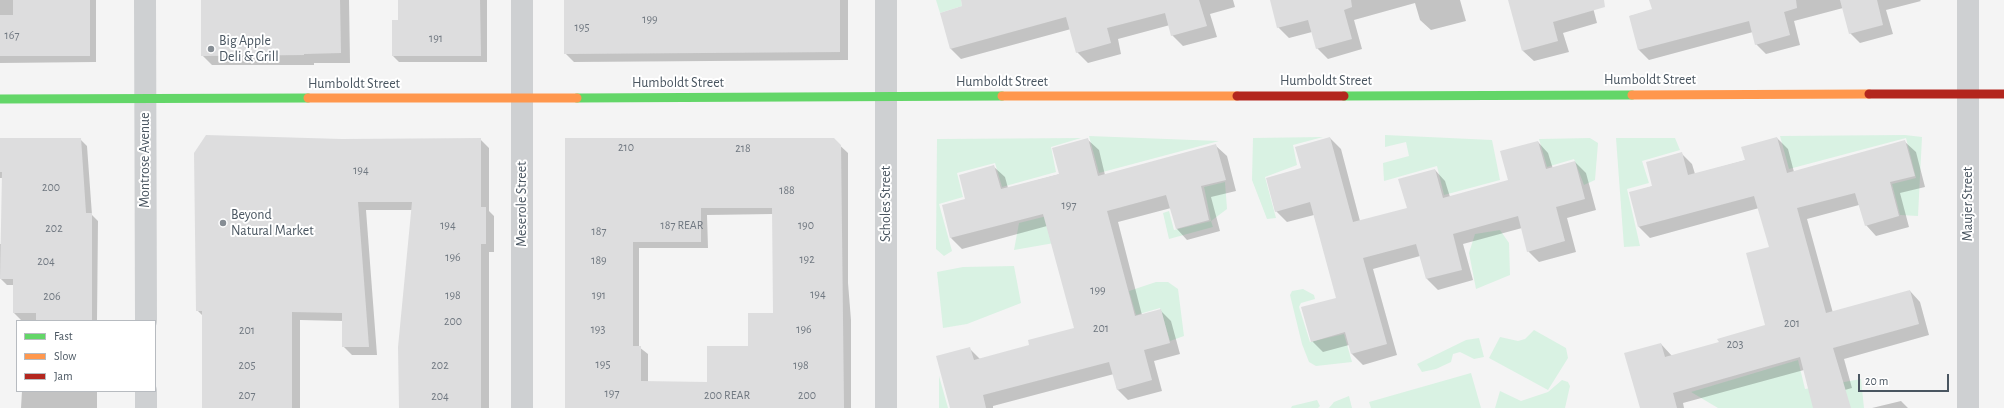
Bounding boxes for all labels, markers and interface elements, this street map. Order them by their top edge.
house number: 199 [642,12,658,26]
house number: 195 [575,20,589,34]
house number: 167 [5,28,19,42]
house number: 191 [429,31,443,45]
place label: Big Apple Deli & Grill [219,33,279,66]
marker: Big Apple Deli & Grill [206,44,216,54]
street label: Humboldt Street [1604,72,1696,88]
street label: Humboldt Street [1280,73,1372,89]
street label: Humboldt Street [956,74,1048,90]
street label: Humboldt Street [632,75,724,91]
street label: Humboldt Street [308,76,400,92]
street label: Montrose Avenue [137,112,153,208]
house number: 210 [618,140,634,154]
house number: 218 [735,141,751,155]
street label: Meserole Street [514,161,530,247]
house number: 194 [353,163,369,177]
street label: Scholes Street [878,166,894,242]
street label: Maujer Street [1960,167,1976,241]
house number: 200 [42,180,60,194]
house number: 188 [779,183,795,197]
house number: 197 [1062,198,1076,212]
place label: Beyond Natural Market [231,207,314,240]
marker: Beyond Natural Market [218,218,228,228]
house number: 194 [440,218,456,232]
house number: 187 REAR [661,218,703,232]
house number: 190 [798,218,814,232]
house number: 202 [45,221,63,235]
house number: 187 [592,224,606,238]
house number: 196 [445,250,461,264]
house number: 192 [799,252,815,266]
house number: 189 [591,253,607,267]
house number: 204 [37,254,55,268]
house number: 199 [1090,283,1106,297]
house number: 194 [810,287,826,301]
house number: 198 [445,288,461,302]
house number: 191 [592,288,606,302]
house number: 206 [43,289,61,303]
house number: 200 [444,314,462,328]
house number: 201 [1784,316,1800,330]
legend [16,320,156,392]
house number: 201 [1093,321,1109,335]
house number: 193 [591,322,605,336]
house number: 196 [796,322,812,336]
house number: 201 [239,323,255,337]
text: Fast [54,330,73,342]
house number: 203 [1727,337,1743,351]
text: Slow [54,350,76,362]
house number: 195 [596,357,610,371]
house number: 205 [239,358,255,372]
house number: 202 [431,358,449,372]
house number: 198 [793,358,809,372]
scale bar [1860,366,1951,392]
text: Jam [54,370,73,382]
text: 20 m [1865,375,1888,387]
house number: 197 [605,386,619,400]
house number: 207 [239,388,255,402]
house number: 200 REAR [704,388,750,402]
house number: 200 [798,388,816,402]
house number: 204 [431,389,449,403]

